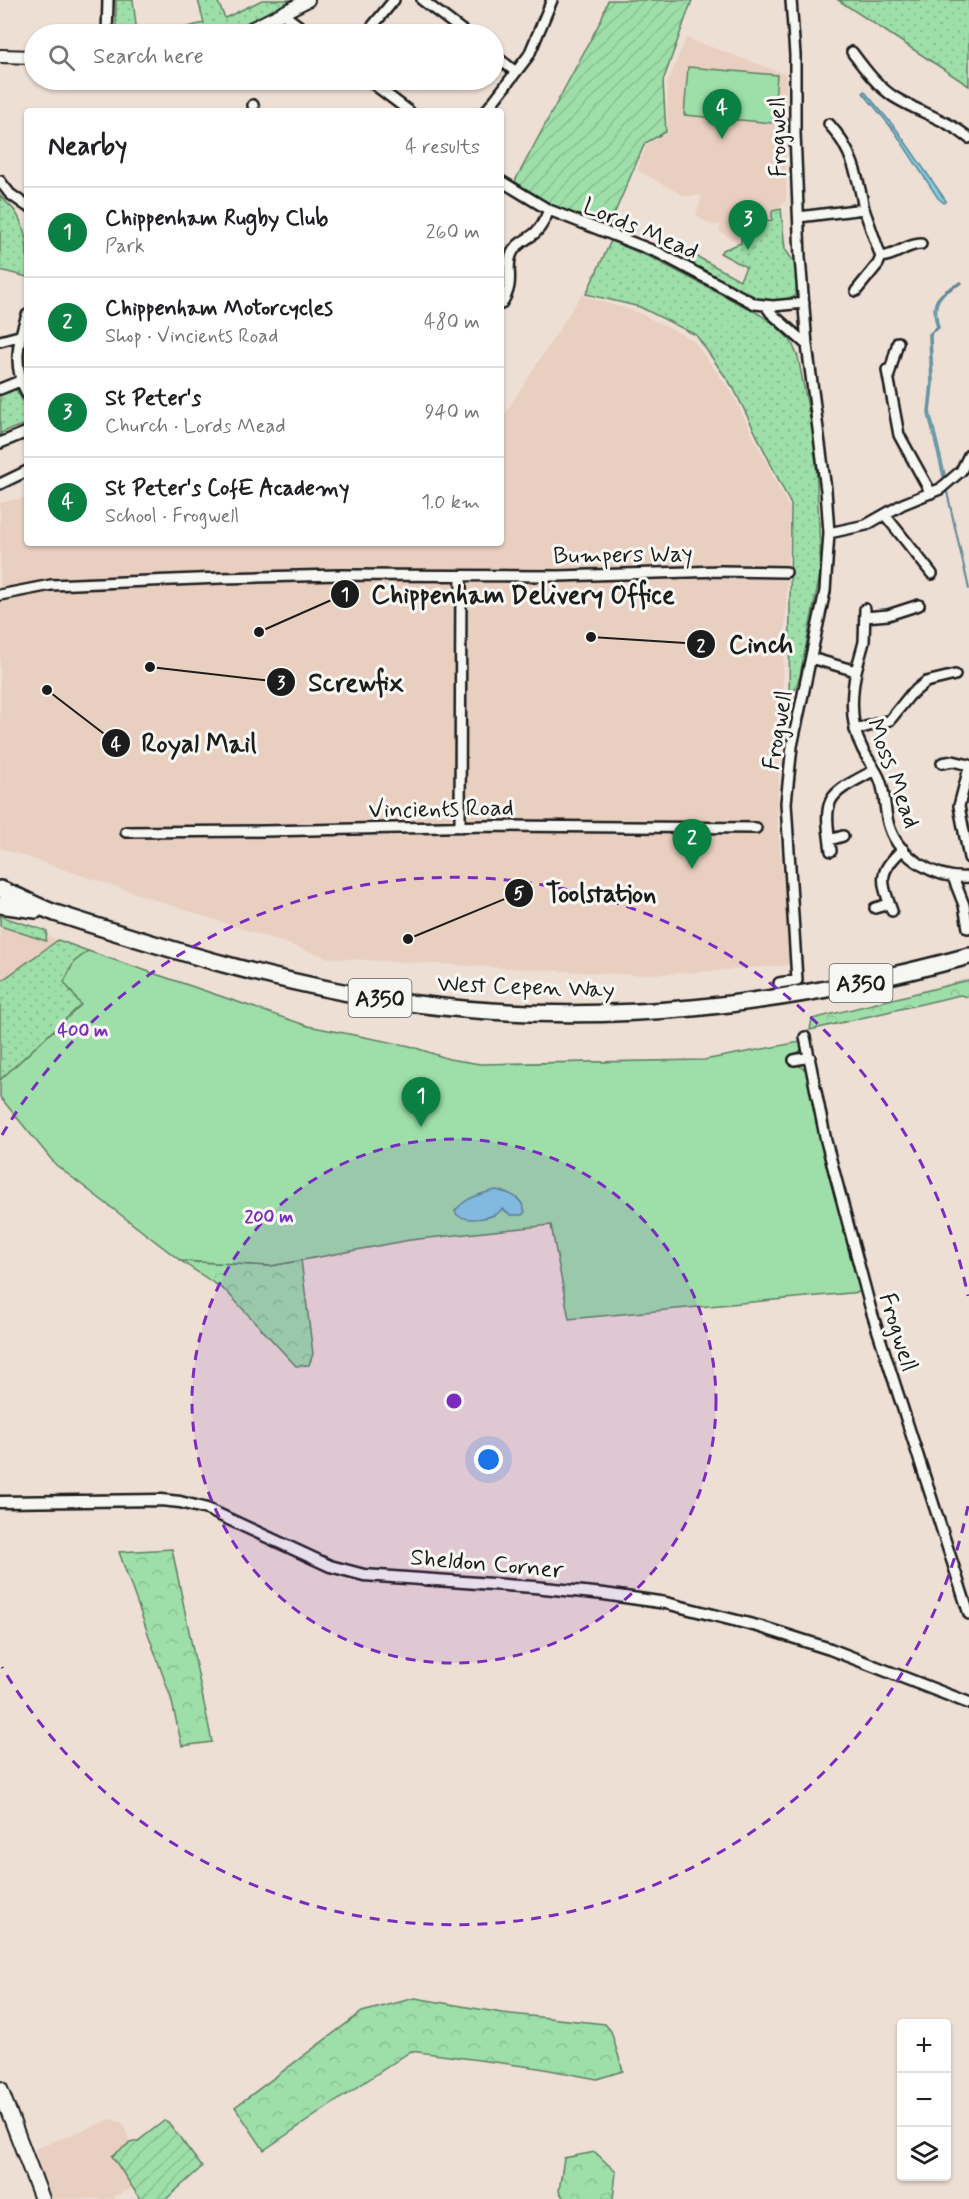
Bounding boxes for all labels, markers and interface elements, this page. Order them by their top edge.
search box [24,24,504,90]
icon: search [45,41,78,74]
text: Search here [93,43,204,71]
pin: 4 [702,90,742,139]
street label: Frogwell [762,96,795,178]
text: Nearby [48,130,127,164]
text: 4 results [405,134,480,161]
street label: Lords Mead [578,191,703,268]
pin: 3 [728,200,768,250]
text: Chippenham Rugby Club [105,205,328,233]
text: 1 [63,219,72,246]
text: 260 m [426,219,480,246]
text: Park [105,233,145,260]
text: Chippenham Motorcycles [105,295,333,323]
text: 2 [63,309,72,336]
text: 480 m [424,309,480,336]
text: Shop · Vincients Road [105,323,278,350]
text: St Peter's [105,385,201,413]
text: 3 [63,399,72,426]
text: 940 m [425,399,480,426]
text: Church · Lords Mead [105,413,286,440]
text: St Peter's CofE Academy [105,475,349,503]
text: 4 [62,489,73,516]
text: 1.0 km [421,489,480,516]
text: School · Frogwell [105,503,239,530]
street label: Bumpers Way [553,539,693,572]
callout: Chippenham Delivery Office [330,572,687,616]
text: Chippenham Delivery Office [371,579,675,613]
text: 1 [341,583,349,607]
callout: Cinch [686,622,805,666]
text: Cinch [729,629,793,663]
text: 2 [697,634,706,658]
callout: Screwfix [266,660,416,704]
text: Screwfix [308,667,405,701]
text: 3 [277,671,286,695]
street label: Frogwell [756,688,801,773]
street label: Moss Mead [858,714,927,833]
callout: Royal Mail [101,721,268,765]
text: Royal Mail [141,728,257,762]
text: 4 [111,733,122,757]
street label: Vincients Road [368,793,514,826]
pin: 2 [672,820,712,869]
callout: Toolstation [504,871,668,915]
text: Toolstation [546,878,656,912]
text: 5 [514,882,525,906]
road number: A350 [830,964,892,1002]
street label: West Cepen Way [437,969,615,1006]
road number: A350 [348,979,412,1017]
text: 400 m [58,1019,108,1043]
pin: 1 [402,1078,440,1127]
text: 200 m [244,1205,294,1229]
street label: Frogwell [871,1289,924,1375]
centre of rings [444,1391,464,1411]
your location [474,1445,503,1474]
street label: Sheldon Corner [409,1542,566,1587]
map controls [897,2019,951,2181]
button: + [897,2019,951,2073]
button: − [897,2073,951,2127]
button: layers [897,2127,951,2181]

